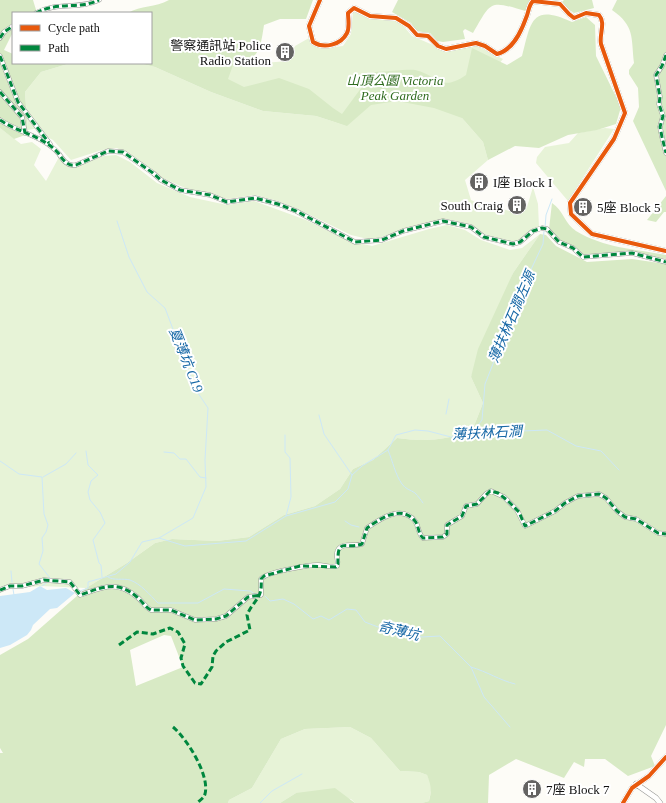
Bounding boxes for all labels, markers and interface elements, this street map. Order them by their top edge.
legend [12,12,152,64]
text: Cycle path [48,21,100,35]
place label: 警察通訊站 Police Radio Station [170,38,271,68]
text: Path [48,41,69,55]
building icon: 警察通訊站 Police Radio Station [274,41,296,63]
park label: 山頂公園 Victoria Peak Garden [347,73,444,103]
building icon: I座 Block I [468,171,490,193]
place label: I座 Block I [493,175,552,190]
building icon: South Craig [506,194,528,216]
building icon: 5座 Block 5 [572,196,594,218]
place label: South Craig [441,198,503,213]
place label: 5座 Block 5 [597,200,661,215]
water label: 薄扶林石澗左源 [486,266,539,365]
water label: 夏薄坑 C19 [166,325,206,395]
water label: 薄扶林石澗 [452,424,524,442]
water label: 奇薄坑 [377,619,423,643]
building icon: 7座 Block 7 [521,778,543,800]
place label: 7座 Block 7 [546,782,610,797]

